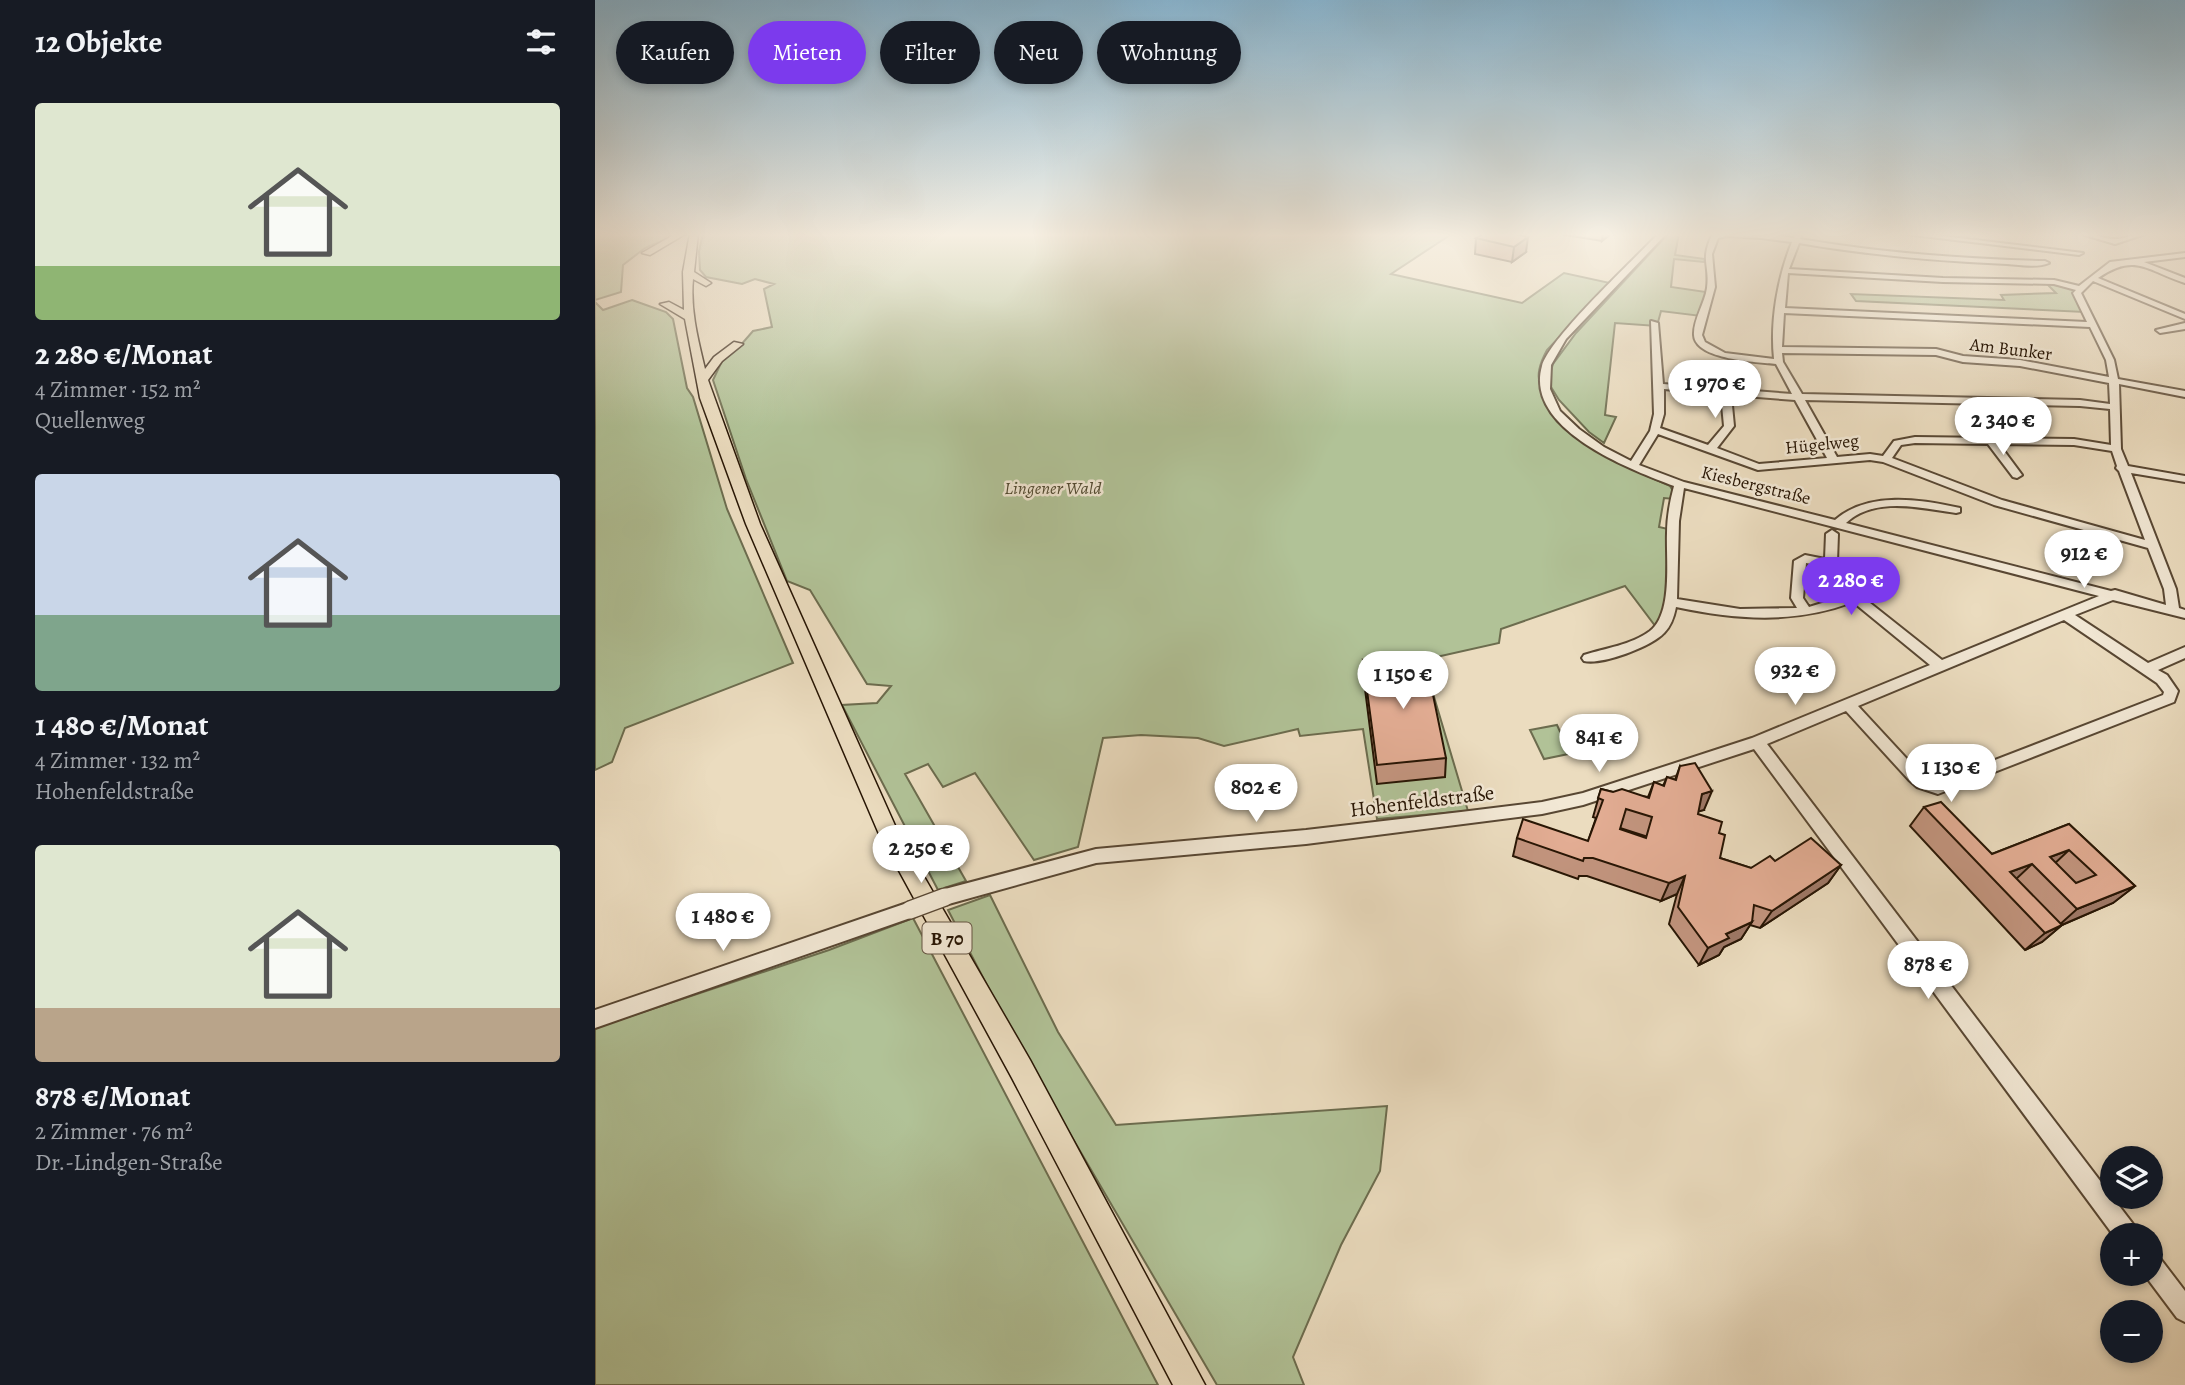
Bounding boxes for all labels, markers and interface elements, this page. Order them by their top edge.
chip: Kaufen [616,21,734,84]
chip: Mieten [748,21,866,84]
chip: Filter [880,21,980,84]
chip: Neu [994,21,1083,84]
chip: Wohnung [1097,21,1241,84]
text: 12 Objekte [35,22,162,62]
icon: filters [522,23,560,61]
icon: home [235,149,361,275]
street label: Am Bunker [1968,332,2054,366]
text: 2 280 €/Monat [35,334,213,374]
pin: 1 970 € [1650,360,1780,420]
text: 1 970 € [1684,367,1746,398]
text: 4 Zimmer · 152 m² [35,374,201,405]
pin: 2 340 € [1938,398,2068,457]
text: 2 340 € [1971,404,2035,435]
text: Quellenweg [35,405,145,436]
street label: Hügelweg [1784,428,1860,460]
street label: Kiesbergstraße [1699,460,1813,510]
park label: Lingener Wald [1004,476,1102,500]
icon: home [235,520,361,646]
pin: 912 € [2035,530,2133,590]
text: 912 € [2060,537,2108,568]
pin: 2 280 € [1786,558,1916,617]
text: 2 280 € [1818,564,1884,595]
pin: 932 € [1746,648,1844,707]
pin: 1 150 € [1338,652,1468,711]
text: 932 € [1771,654,1819,685]
text: 1 150 € [1373,658,1433,689]
text: 1 480 €/Monat [35,705,208,745]
pin: 841 € [1550,714,1648,774]
text: 841 € [1575,721,1623,752]
pin: 1 130 € [1886,744,2016,804]
text: 4 Zimmer · 132 m² [35,745,200,776]
text: 1 130 € [1921,751,1981,782]
pin: 802 € [1207,764,1305,824]
text: 802 € [1231,771,1281,802]
text: Hohenfeldstraße [35,776,194,807]
street label: Hohenfeldstraße [1348,778,1496,824]
pin: 2 250 € [856,826,986,885]
text: 2 250 € [889,832,953,863]
icon: home [235,891,361,1017]
pin: 1 480 € [658,894,788,953]
text: 1 480 € [692,900,754,931]
road number: B 70 [923,922,971,954]
pin: 878 € [1879,942,1977,1001]
text: 878 € [1903,948,1953,979]
text: 878 €/Monat [35,1076,190,1116]
text: 2 Zimmer · 76 m² [35,1116,193,1147]
map controls [2100,1146,2163,1363]
button: layers [2100,1146,2163,1209]
text: Dr.-Lindgen-Straße [35,1147,222,1178]
button: + [2100,1223,2163,1286]
button: − [2100,1300,2163,1363]

